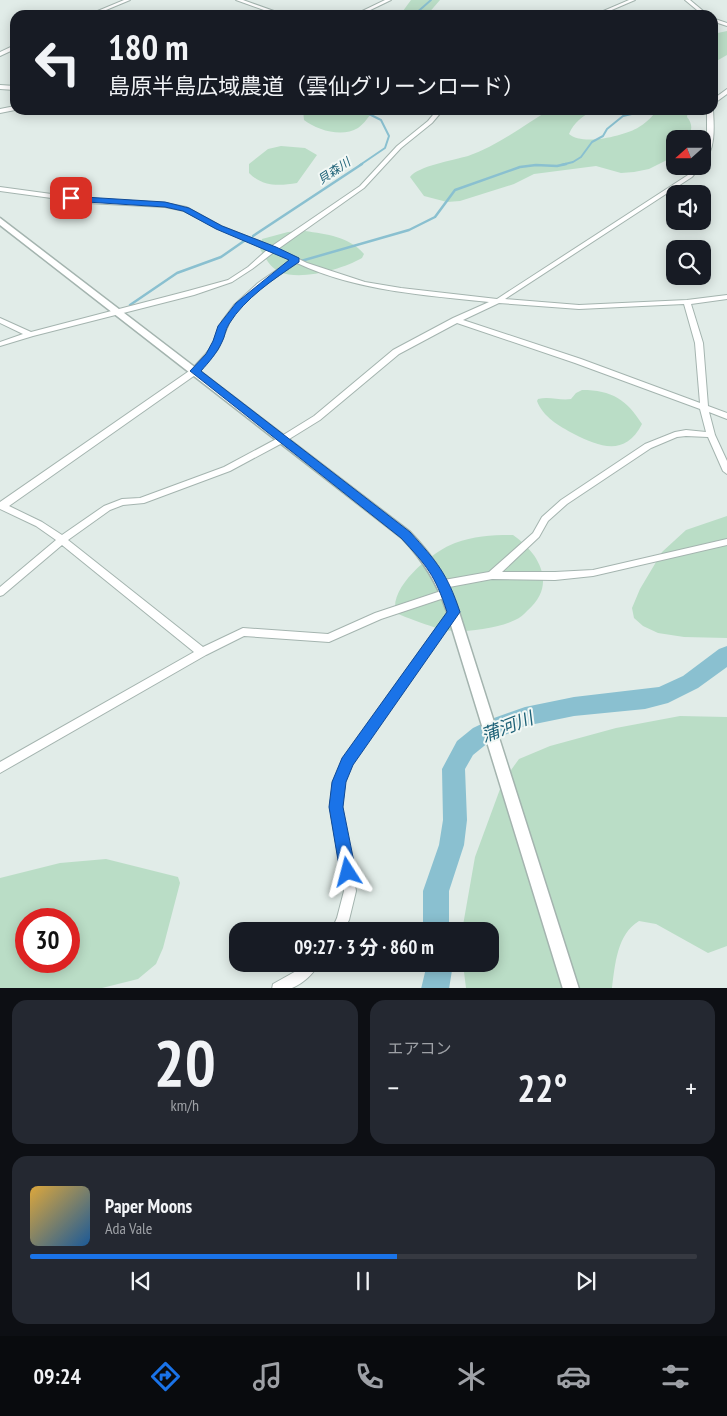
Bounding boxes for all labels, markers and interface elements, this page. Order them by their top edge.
text: 180 m [108,24,189,70]
icon: left [25,30,90,95]
text: 島原半島広域農道（雲仙グリーンロード） [108,72,525,100]
north arrow [666,130,711,175]
map controls [666,130,711,285]
water label: 貝森川 [315,153,354,187]
pin [50,177,92,219]
icon: arrive [57,184,85,212]
button: sound [666,185,711,230]
button: search [666,240,711,285]
water label: 蒲河川 [477,705,538,747]
position arrow [321,845,373,897]
speed limit sign: 30 [15,908,80,973]
text: 09:27 · 3 分 · 860 m [294,935,434,959]
text: 20 [154,1020,216,1104]
text: エアコン [388,1038,452,1058]
text: 22° [517,1063,567,1112]
text: − [388,1069,399,1106]
text: + [685,1069,697,1106]
text: km/h [171,1095,199,1115]
text: Paper Moons [105,1194,192,1218]
text: Ada Vale [105,1218,152,1238]
icon: previous [127,1267,155,1295]
icon: pause [349,1267,377,1295]
icon: next [572,1267,600,1295]
icon: directions [148,1359,183,1394]
icon: music [250,1359,285,1394]
icon: phone [352,1359,387,1394]
icon: climate [454,1359,489,1394]
icon: car [556,1359,591,1394]
icon: filters [658,1359,693,1394]
text: 09:24 [34,1362,81,1390]

